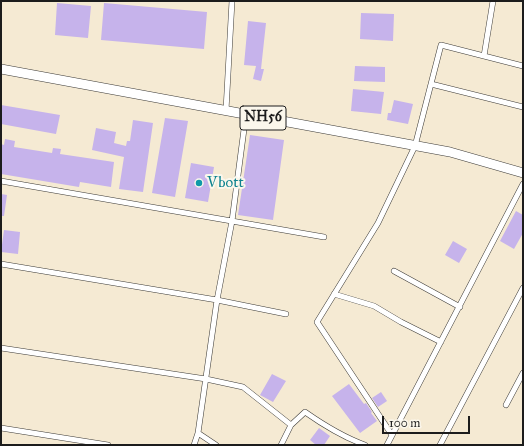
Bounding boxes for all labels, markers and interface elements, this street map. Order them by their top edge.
road number: NH56 [240,106,286,130]
place label: Vbott [207,174,244,192]
marker: Vbott [194,178,204,188]
scale bar [384,408,472,434]
text: 100 m [389,416,420,430]

